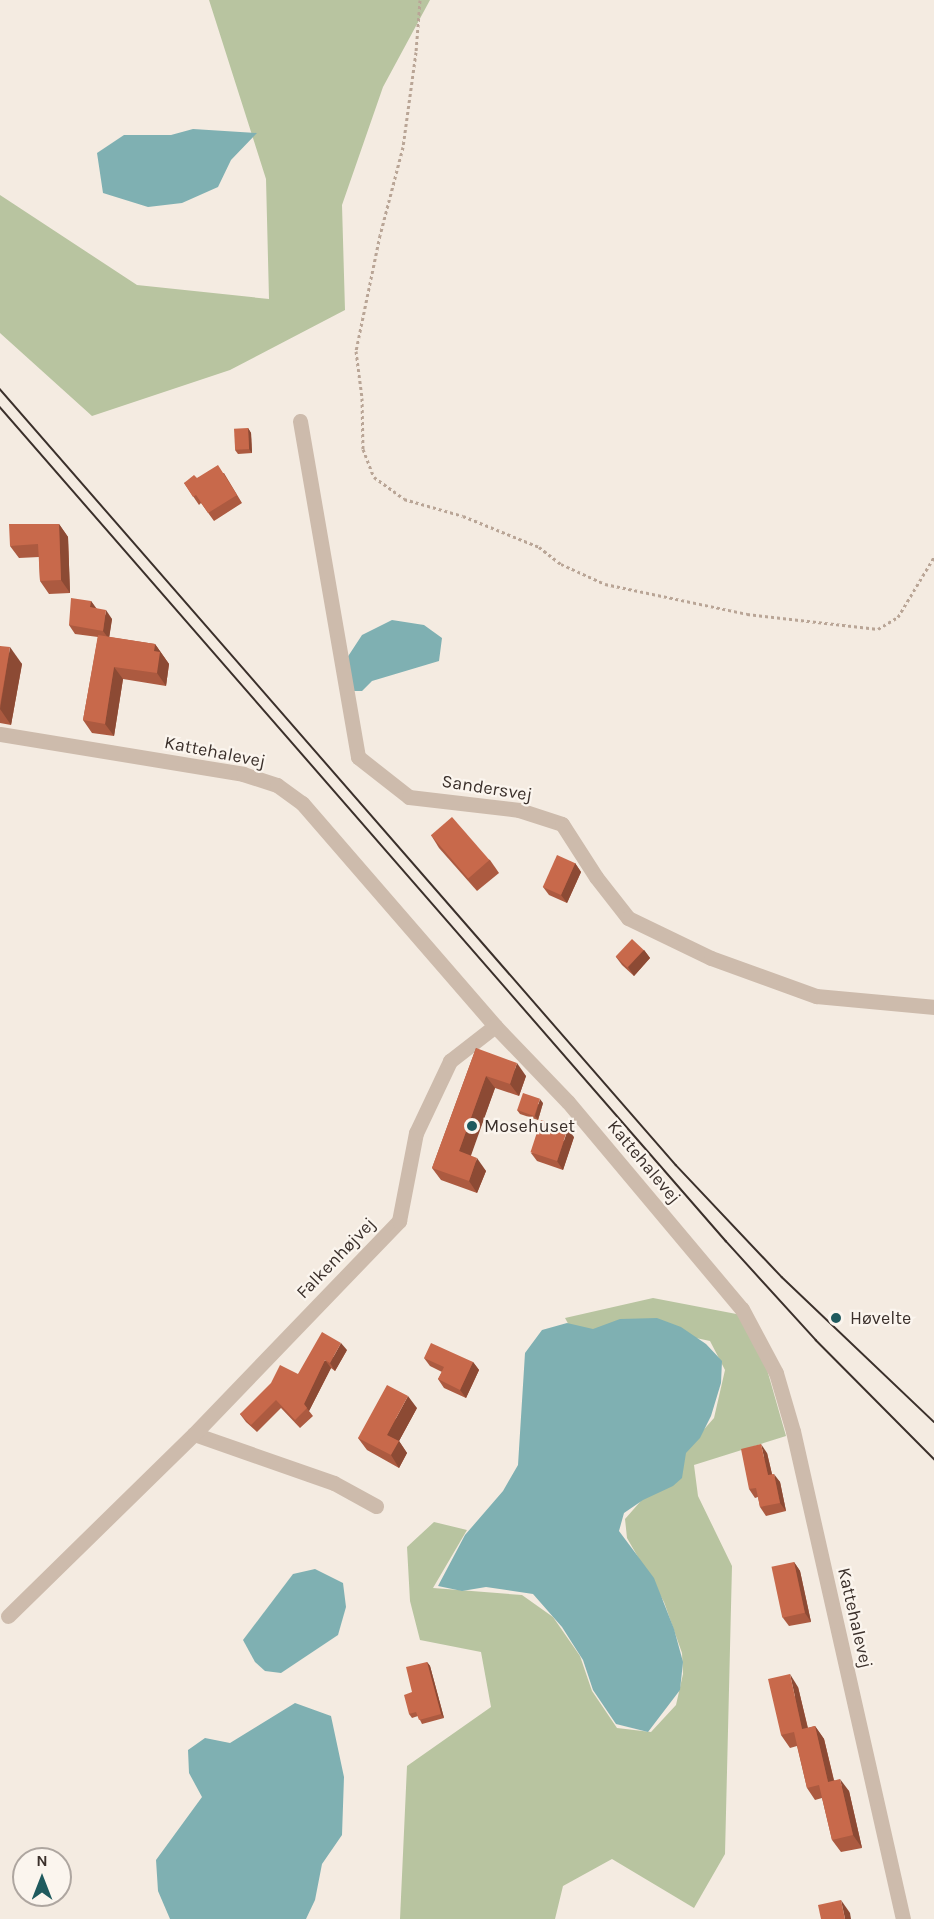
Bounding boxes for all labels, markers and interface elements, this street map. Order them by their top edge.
street label: Kattehalevej [163,732,267,772]
street label: Sandersvej [440,770,534,806]
place label: Mosehuset [484,1115,575,1137]
street label: Kattehalevej [603,1116,685,1208]
marker: Mosehuset [465,1119,479,1133]
street label: Falkenhøjvej [292,1213,380,1303]
place label: Høvelte [850,1307,911,1329]
marker: Høvelte [827,1309,845,1327]
street label: Kattehalevej [833,1566,877,1670]
north arrow [12,1847,72,1907]
text: N [36,1851,48,1870]

